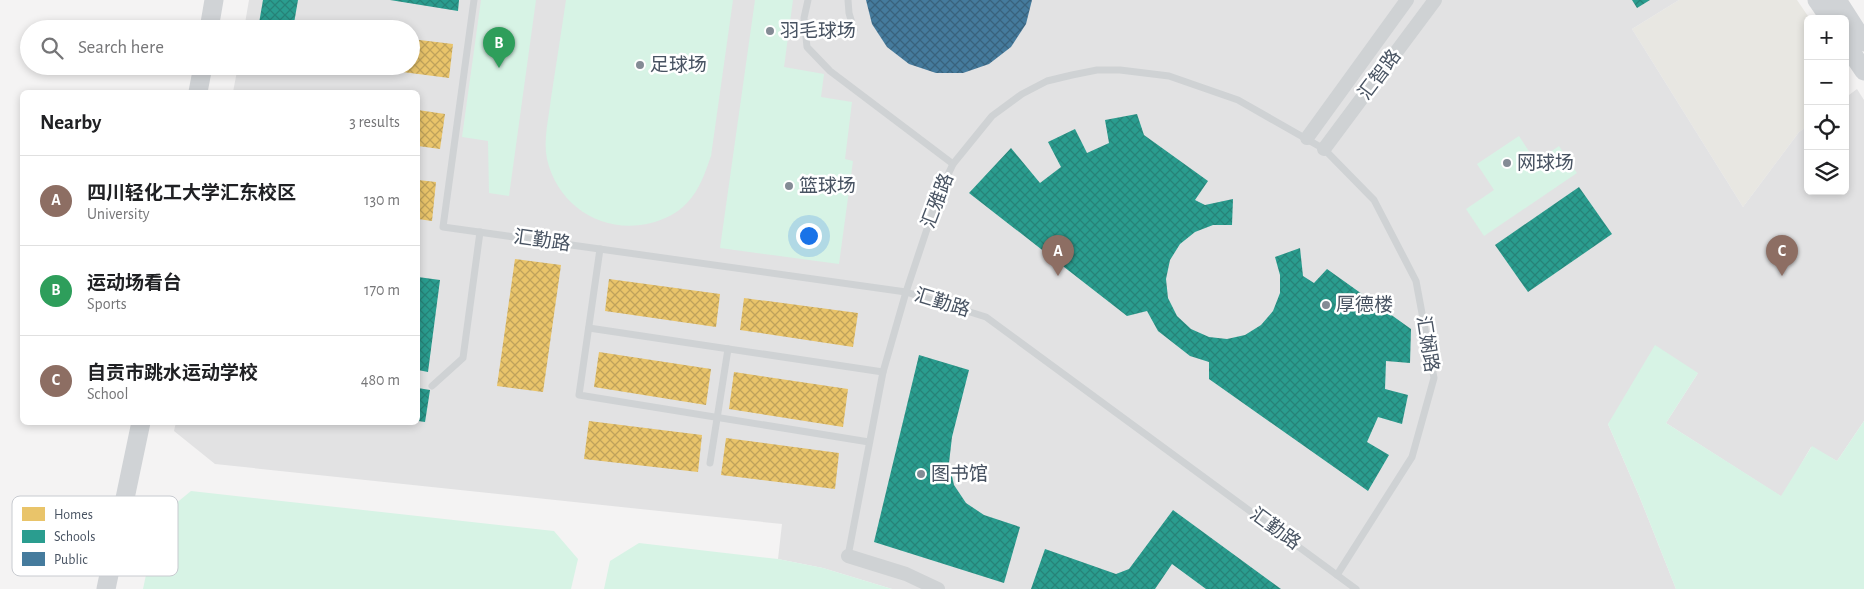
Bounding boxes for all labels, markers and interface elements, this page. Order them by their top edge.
map controls [1804,15,1849,195]
button: + [1804,15,1849,60]
search box [20,20,420,75]
place label: 羽毛球场 [780,20,856,41]
marker: 羽毛球场 [764,25,776,37]
pin: B [483,27,515,68]
icon: search [38,34,66,62]
text: Search here [78,38,164,57]
street label: 汇智路 [1354,46,1405,103]
place label: 足球场 [650,55,707,75]
marker: 足球场 [634,59,646,71]
button: − [1804,60,1849,105]
button: locate [1804,105,1849,150]
text: Nearby [40,112,101,133]
text: 3 results [349,114,400,130]
button: layers [1804,150,1849,195]
place label: 网球场 [1517,153,1574,173]
marker: 网球场 [1501,157,1513,169]
street label: 汇雅路 [917,170,957,231]
place label: 篮球场 [799,176,856,196]
marker: 篮球场 [783,180,795,192]
text: 四川轻化工大学汇东校区 [87,184,296,203]
text: A [51,192,61,208]
text: 130 m [364,192,400,208]
text: University [87,206,150,222]
your location [796,223,822,249]
street label: 汇勤路 [512,227,572,254]
pin: A [1042,235,1074,276]
pin: C [1766,235,1798,276]
text: 运动场看台 [87,274,182,293]
text: B [51,282,61,298]
text: 170 m [364,282,400,298]
street label: 汇勤路 [912,285,972,320]
place label: 厚德楼 [1336,295,1393,315]
text: Sports [87,296,127,312]
marker: 厚德楼 [1320,299,1332,311]
street label: 汇娴路 [1413,314,1442,374]
text: 自贡市跳水运动学校 [87,364,258,383]
text: C [52,372,60,388]
text: 480 m [361,372,400,388]
text: School [87,386,128,402]
place label: 图书馆 [931,463,988,484]
marker: 图书馆 [915,468,927,480]
legend [12,496,178,576]
street label: 汇勤路 [1246,504,1304,553]
text: Homes [54,508,93,522]
text: Schools [54,530,95,544]
text: Public [54,553,88,567]

